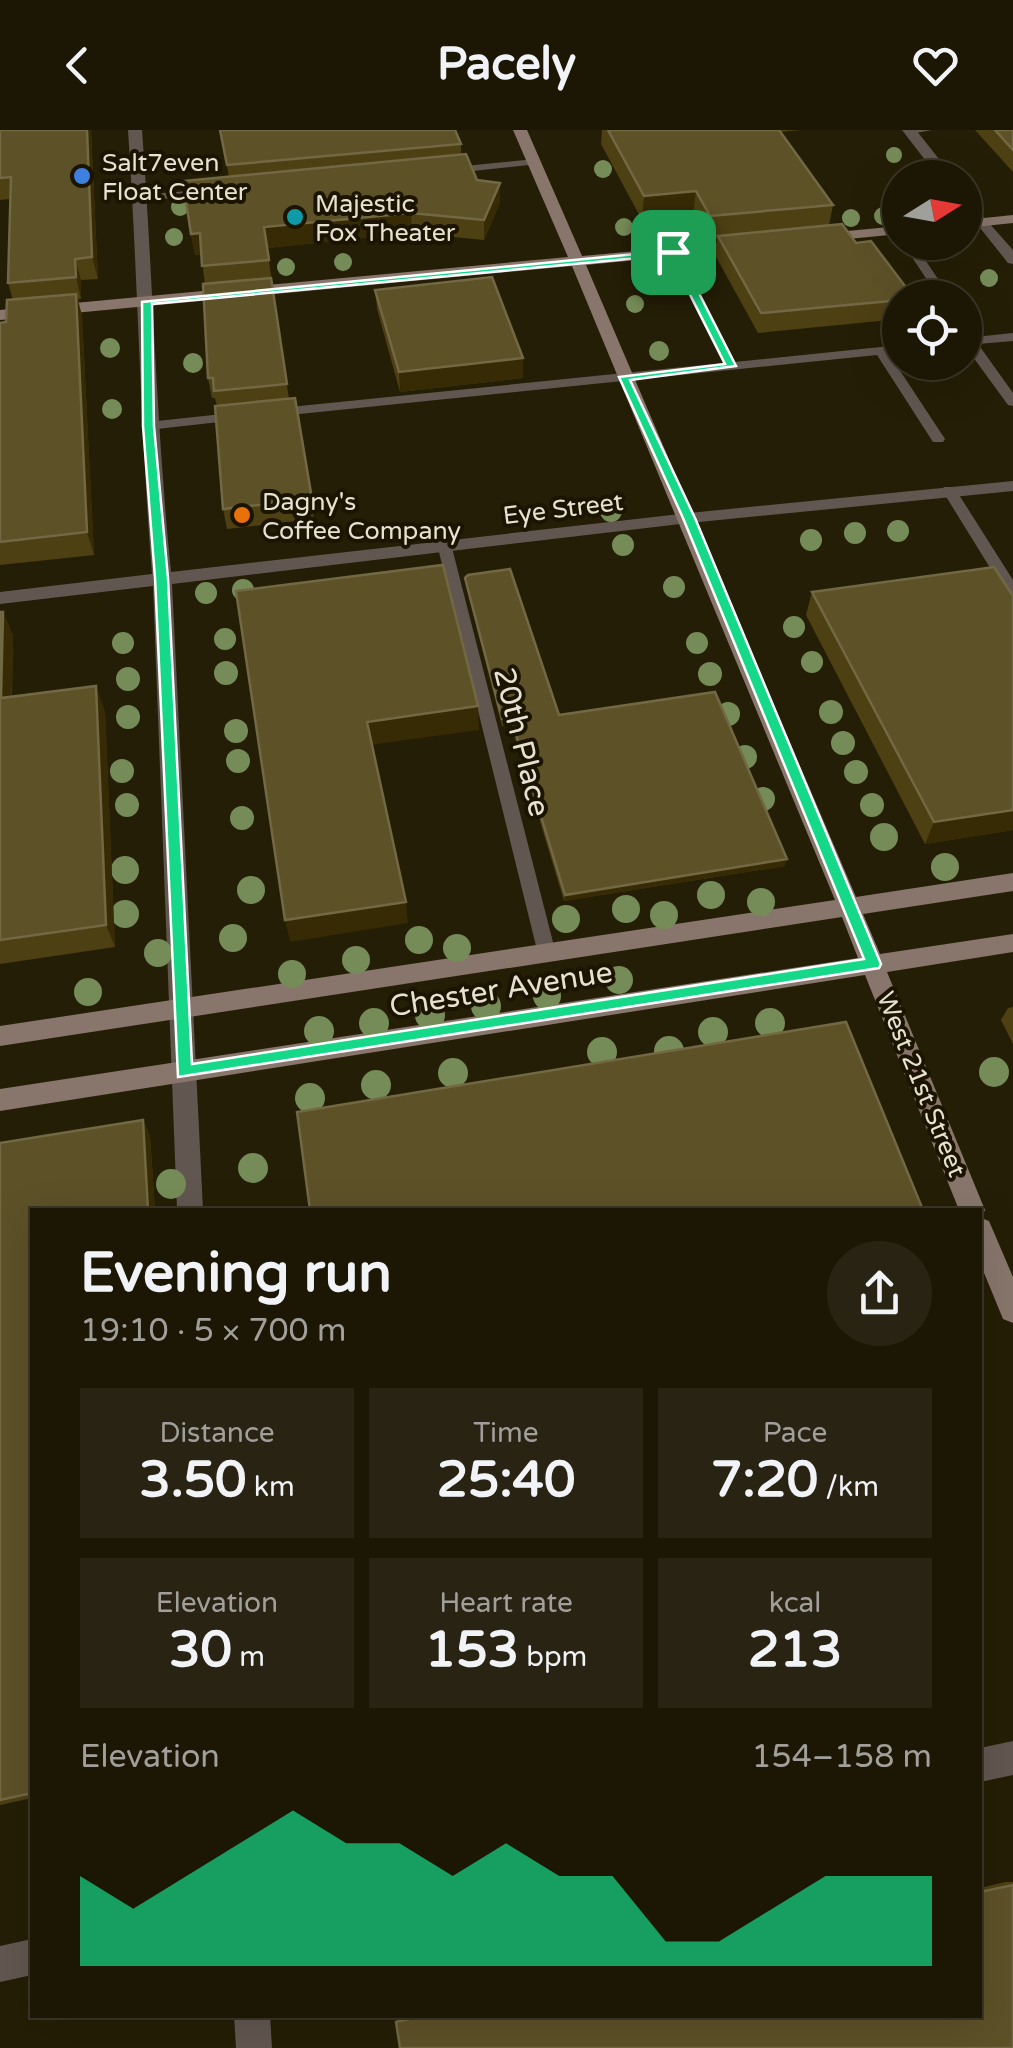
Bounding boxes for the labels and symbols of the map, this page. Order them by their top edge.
place label: Salt7even Float Center [102,148,248,207]
north arrow [882,160,982,260]
marker: Salt7even Float Center [71,165,93,187]
place label: Majestic Fox Theater [315,189,456,248]
marker: Majestic Fox Theater [284,206,306,228]
pin [631,210,716,295]
place label: Dagny's Coffee Company [262,487,461,546]
street label: Eye Street [501,487,625,531]
marker: Dagny's Coffee Company [231,504,253,526]
street label: 20th Place [485,664,558,821]
street label: Chester Avenue [387,954,615,1025]
street label: West 21st Street [870,987,972,1182]

